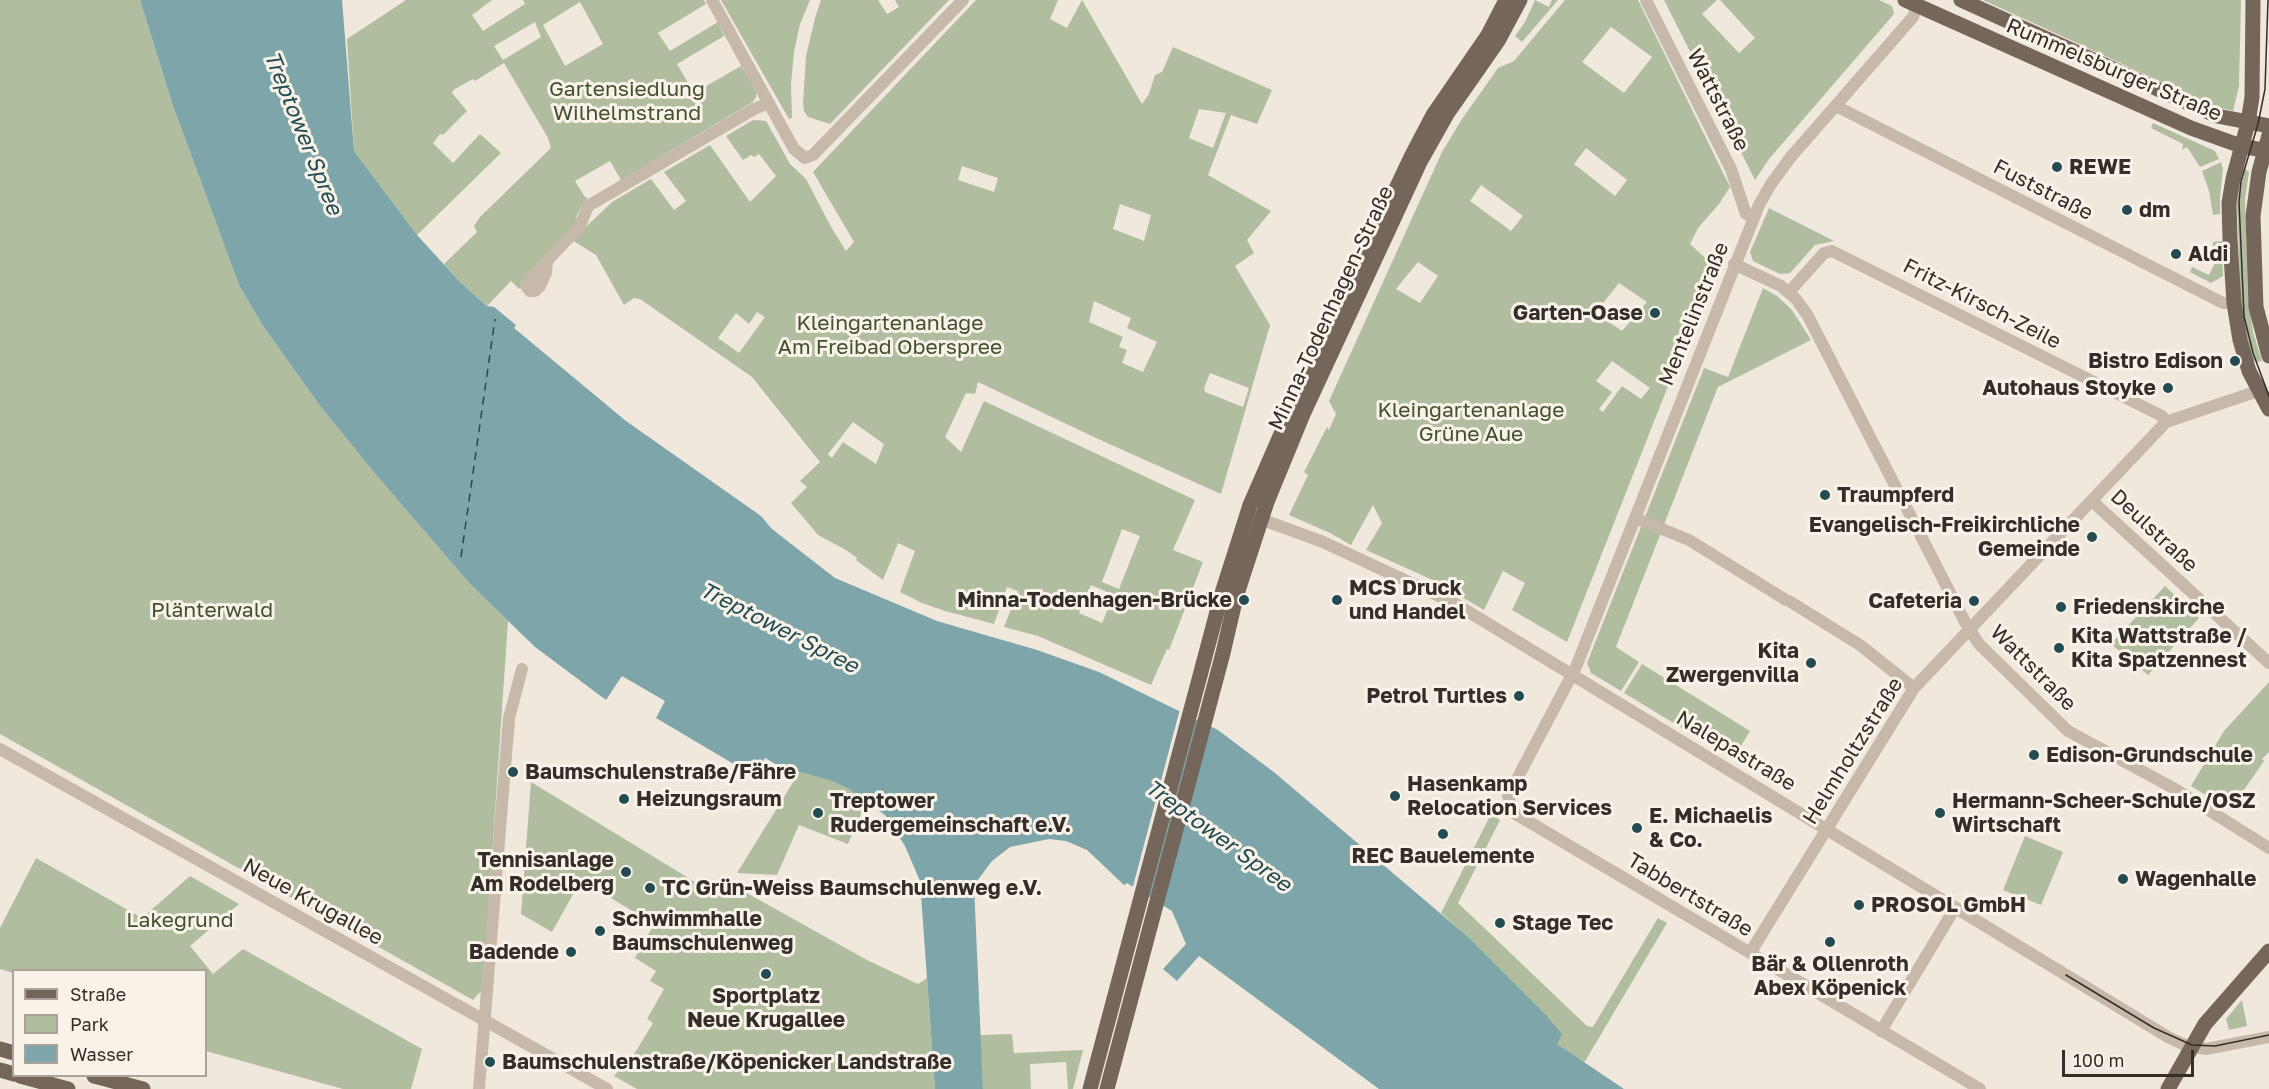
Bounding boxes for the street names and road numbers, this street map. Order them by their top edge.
street label: Rummelsburger Straße [2003,13,2225,127]
street label: Wattstraße [1682,45,1754,155]
street label: Fuststraße [1989,154,2097,226]
street label: Minna-Todenhagen-Straße [1263,182,1399,434]
street label: Mentelinstraße [1654,239,1734,389]
street label: Fritz-Kirsch-Zeile [1899,253,2065,355]
street label: Deulstraße [2105,484,2203,578]
street label: Wattstraße [1985,620,2081,716]
street label: Helmholtzstraße [1798,673,1908,829]
street label: Nalepastraße [1672,705,1800,797]
street label: Tabbertstraße [1623,848,1757,942]
street label: Neue Krugallee [239,853,387,951]

